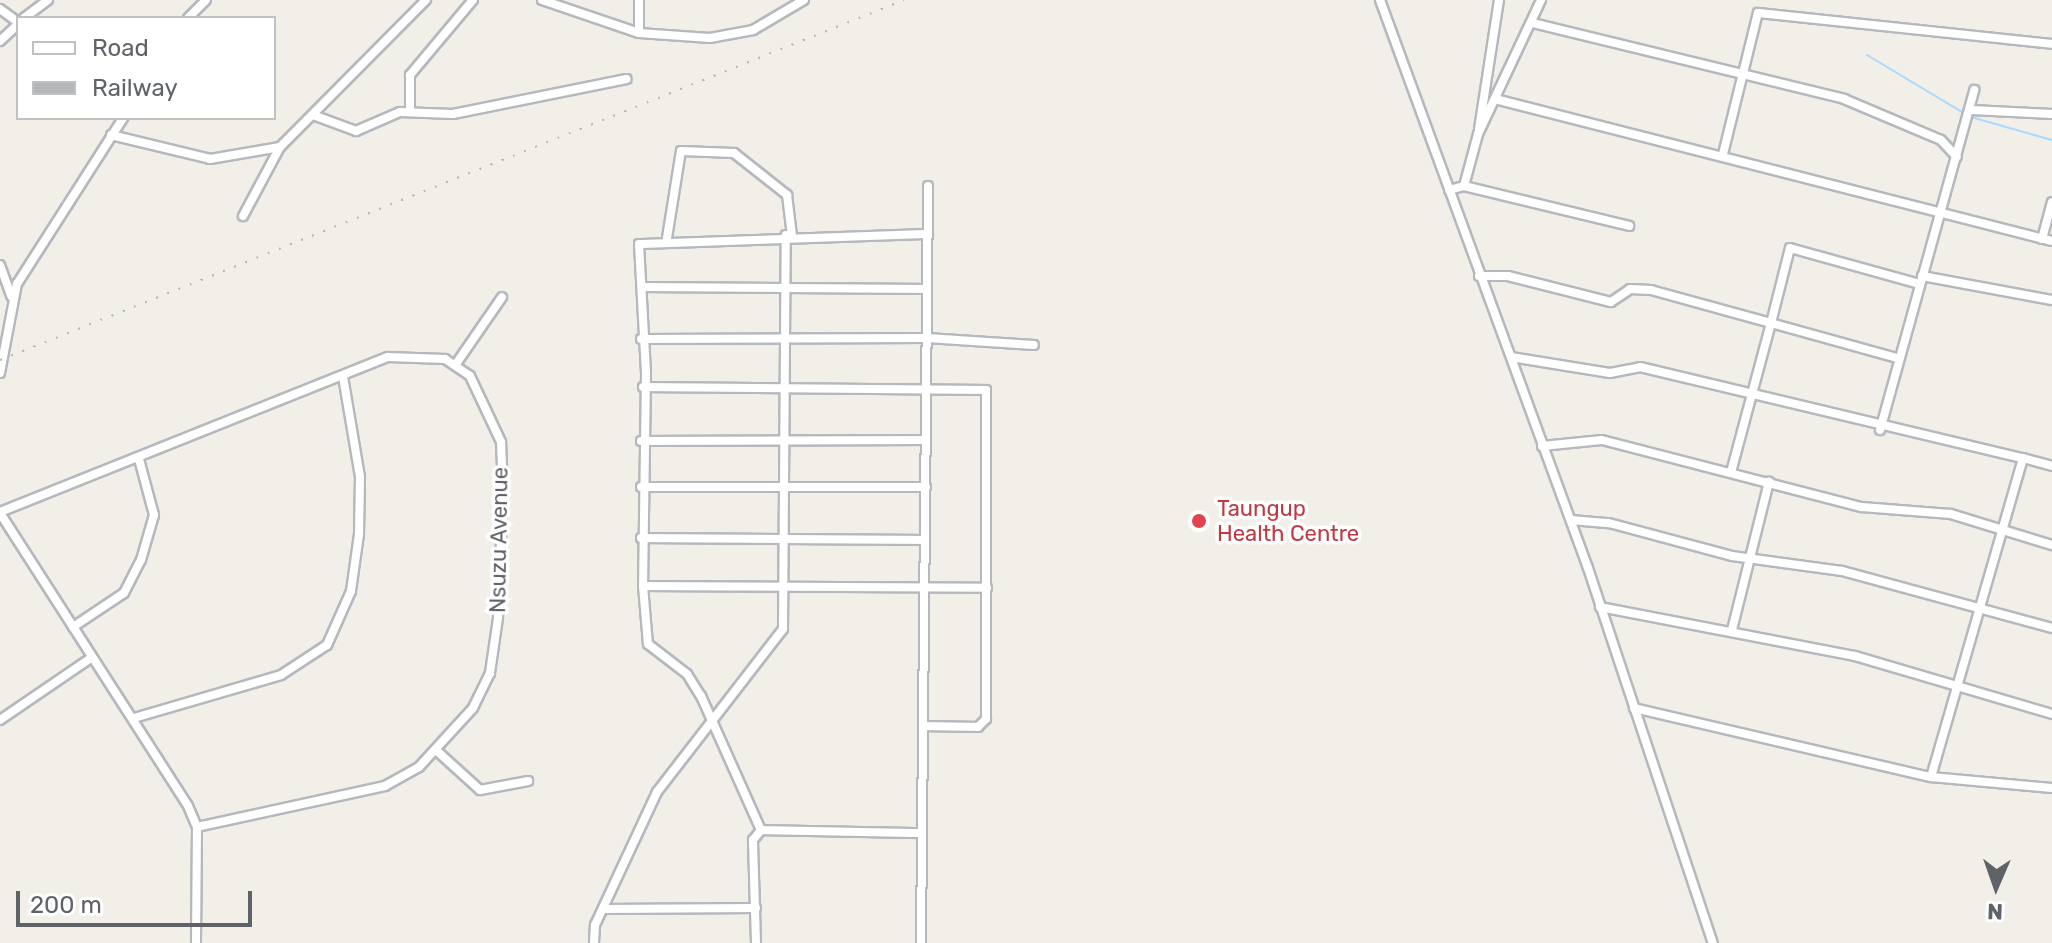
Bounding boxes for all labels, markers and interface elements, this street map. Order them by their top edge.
legend [16,16,276,120]
text: Road [92,34,149,62]
text: Railway [92,74,178,102]
street label: Nsuzu Avenue [485,466,513,614]
place label: Taungup Health Centre [1217,495,1359,546]
marker: Taungup Health Centre [1188,510,1210,532]
north arrow [1956,847,2036,927]
scale bar [20,875,256,925]
text: 200 m [30,891,102,919]
text: N [1987,898,2004,925]

